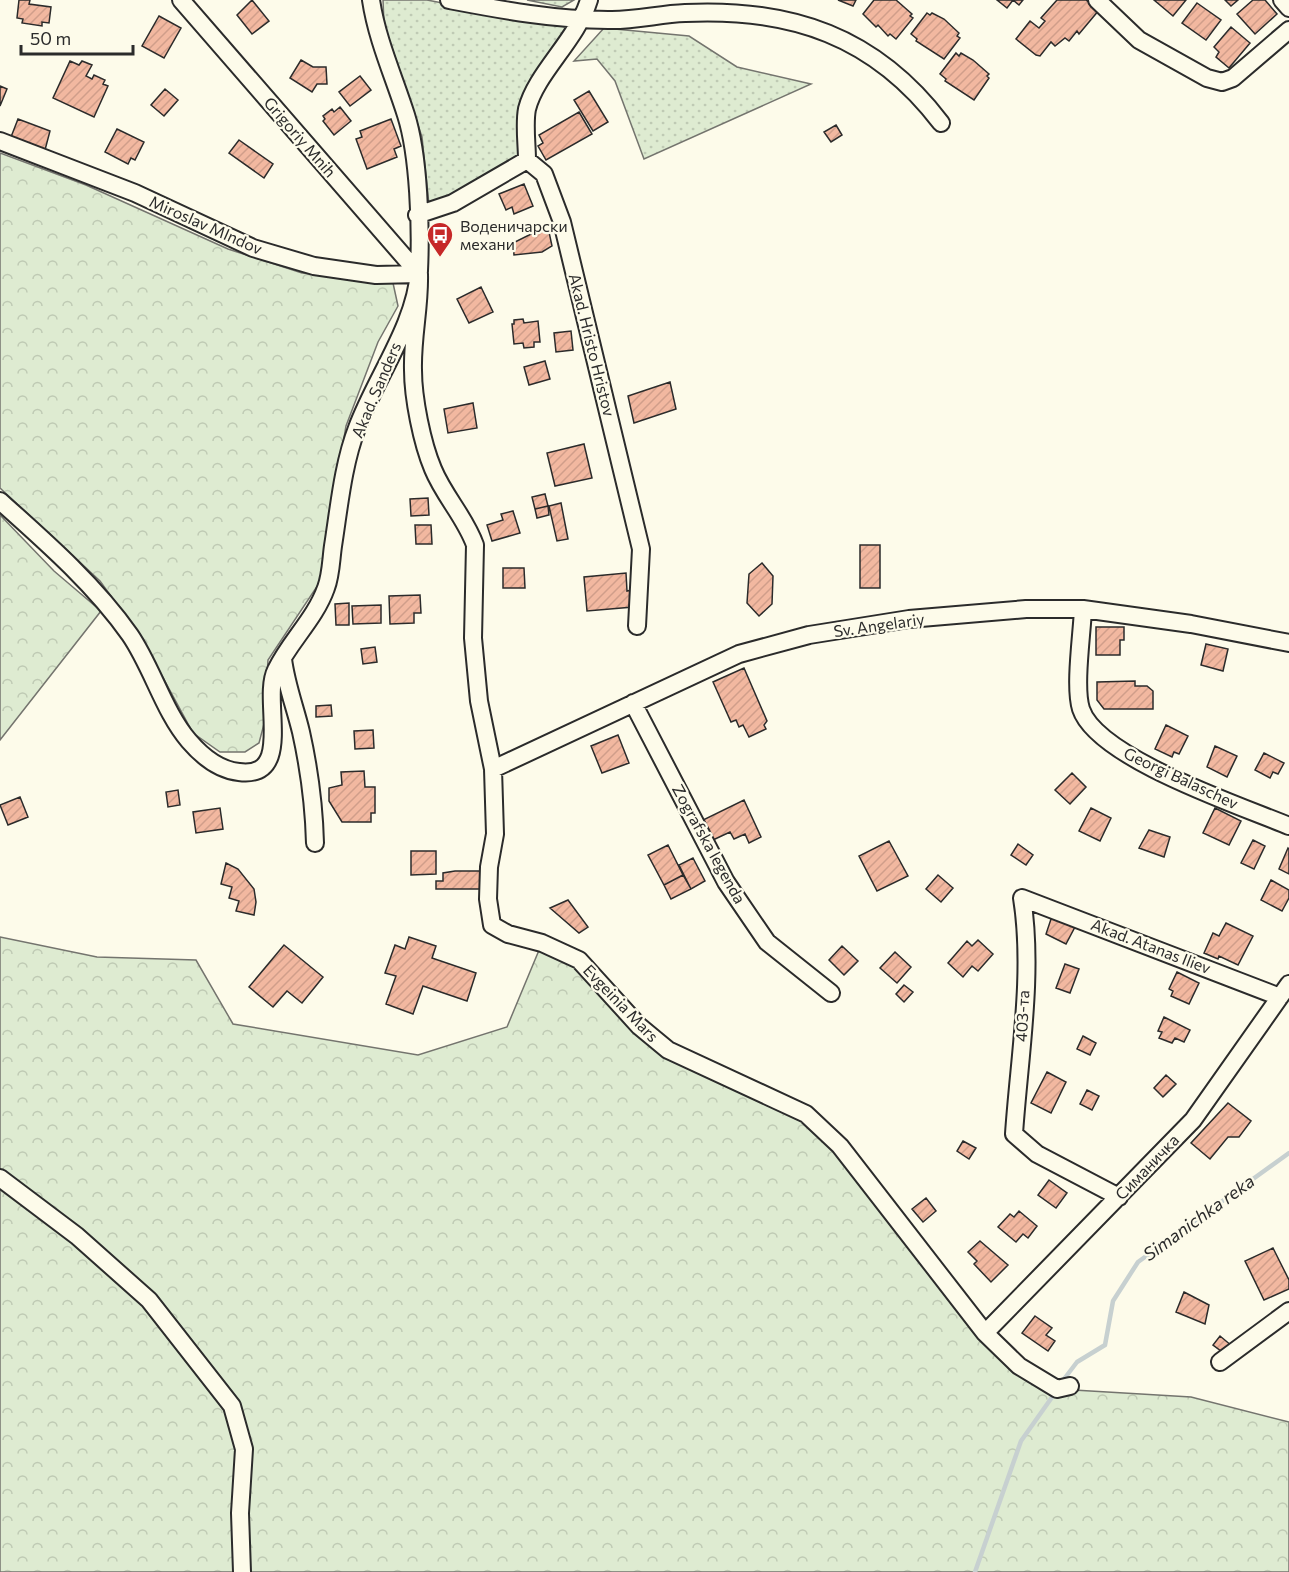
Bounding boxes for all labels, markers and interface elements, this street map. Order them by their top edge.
scale bar [21,18,134,56]
text: 50 m [30,27,71,49]
street label: Grigoriy Mnih [260,93,340,181]
street label: Miroslav MIndov [147,191,266,258]
place label: Воденичарски механи [460,216,568,253]
bus stop icon: Воденичарски механи [425,220,455,258]
street label: Akad. Hristo Hristov [566,271,619,418]
street label: Akad. Sanders [347,339,404,441]
street label: Sv. Angelariy [832,609,926,640]
street label: Georgi Balaschev [1121,743,1241,812]
street label: Zografska legenda [669,781,750,907]
street label: Akad. Atanas Iliev [1089,914,1214,977]
street label: Evgeinia Mars [580,960,663,1045]
street label: 403-та [1011,990,1032,1042]
street label: Симаничка [1111,1130,1182,1203]
water label: Simanichka reka [1138,1169,1258,1265]

